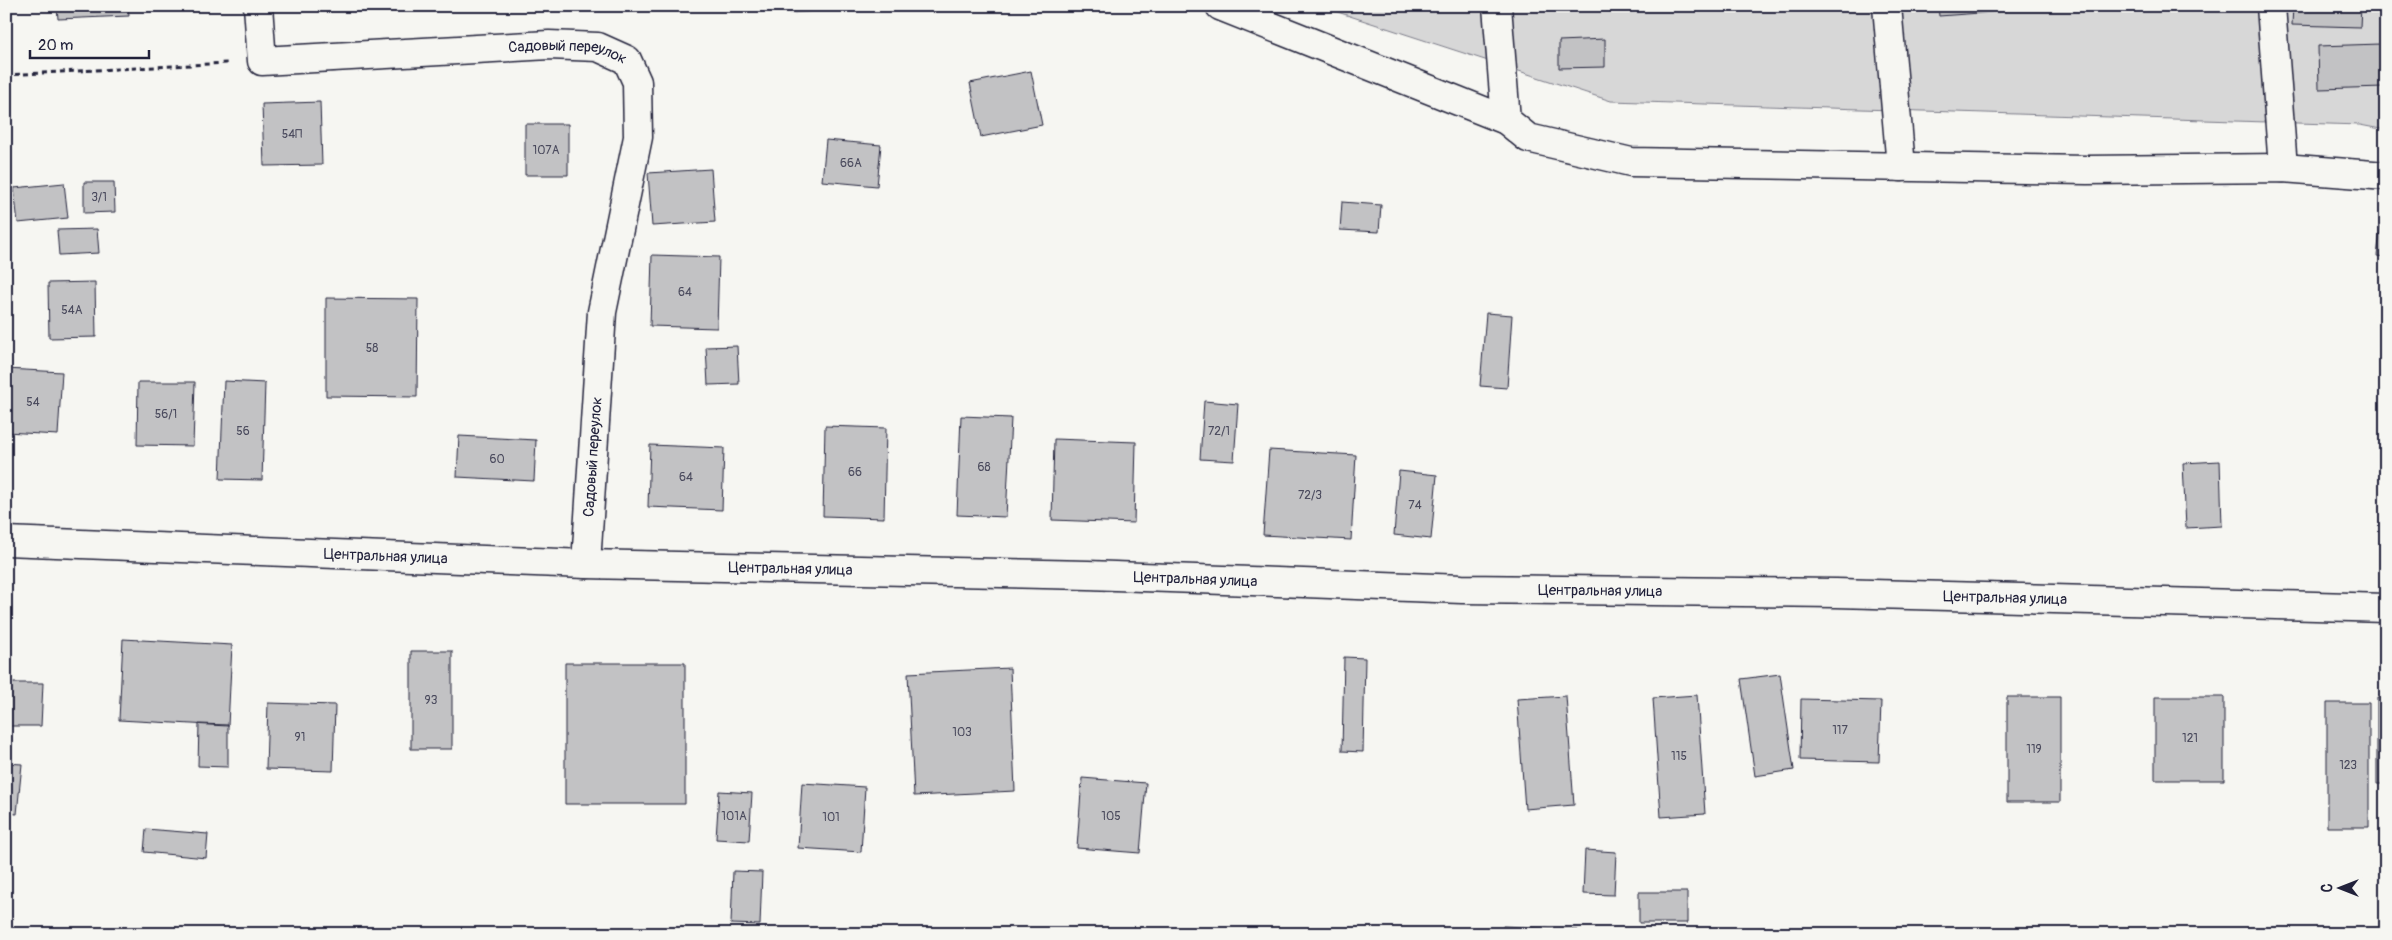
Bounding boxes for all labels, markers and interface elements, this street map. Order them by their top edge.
scale bar [30,28,149,60]
text: 20 m [38,36,73,55]
street label: Садовый переулок [508,36,630,68]
house number: 54П [282,127,302,142]
house number: 107А [532,143,560,158]
house number: 66А [840,156,862,171]
house number: 3/1 [91,190,107,205]
house number: 64 [678,285,692,300]
house number: 54А [61,303,83,318]
house number: 58 [366,341,378,356]
house number: 54 [26,395,40,410]
street label: Садовый переулок [579,396,607,518]
house number: 56/1 [155,407,177,422]
house number: 56 [236,424,250,439]
house number: 72/1 [1208,424,1230,439]
house number: 60 [489,452,505,467]
house number: 68 [977,460,991,475]
house number: 66 [848,465,862,480]
house number: 64 [679,470,693,485]
house number: 72/3 [1298,488,1322,503]
house number: 74 [1408,498,1422,513]
street label: Центральная улица [323,544,448,568]
street label: Центральная улица [728,558,853,579]
street label: Центральная улица [1133,567,1258,591]
street label: Центральная улица [1538,580,1662,601]
street label: Центральная улица [1943,586,2067,609]
house number: 93 [425,693,438,708]
house number: 117 [1832,723,1849,738]
house number: 103 [952,725,972,740]
house number: 91 [295,730,305,745]
house number: 121 [2182,731,2198,746]
house number: 119 [2026,742,2042,757]
house number: 115 [1671,749,1687,764]
house number: 123 [2339,758,2357,773]
house number: 101А [721,809,747,824]
house number: 105 [1101,809,1121,824]
house number: 101 [822,810,840,825]
north arrow [2314,862,2364,912]
text: С [2319,883,2336,892]

